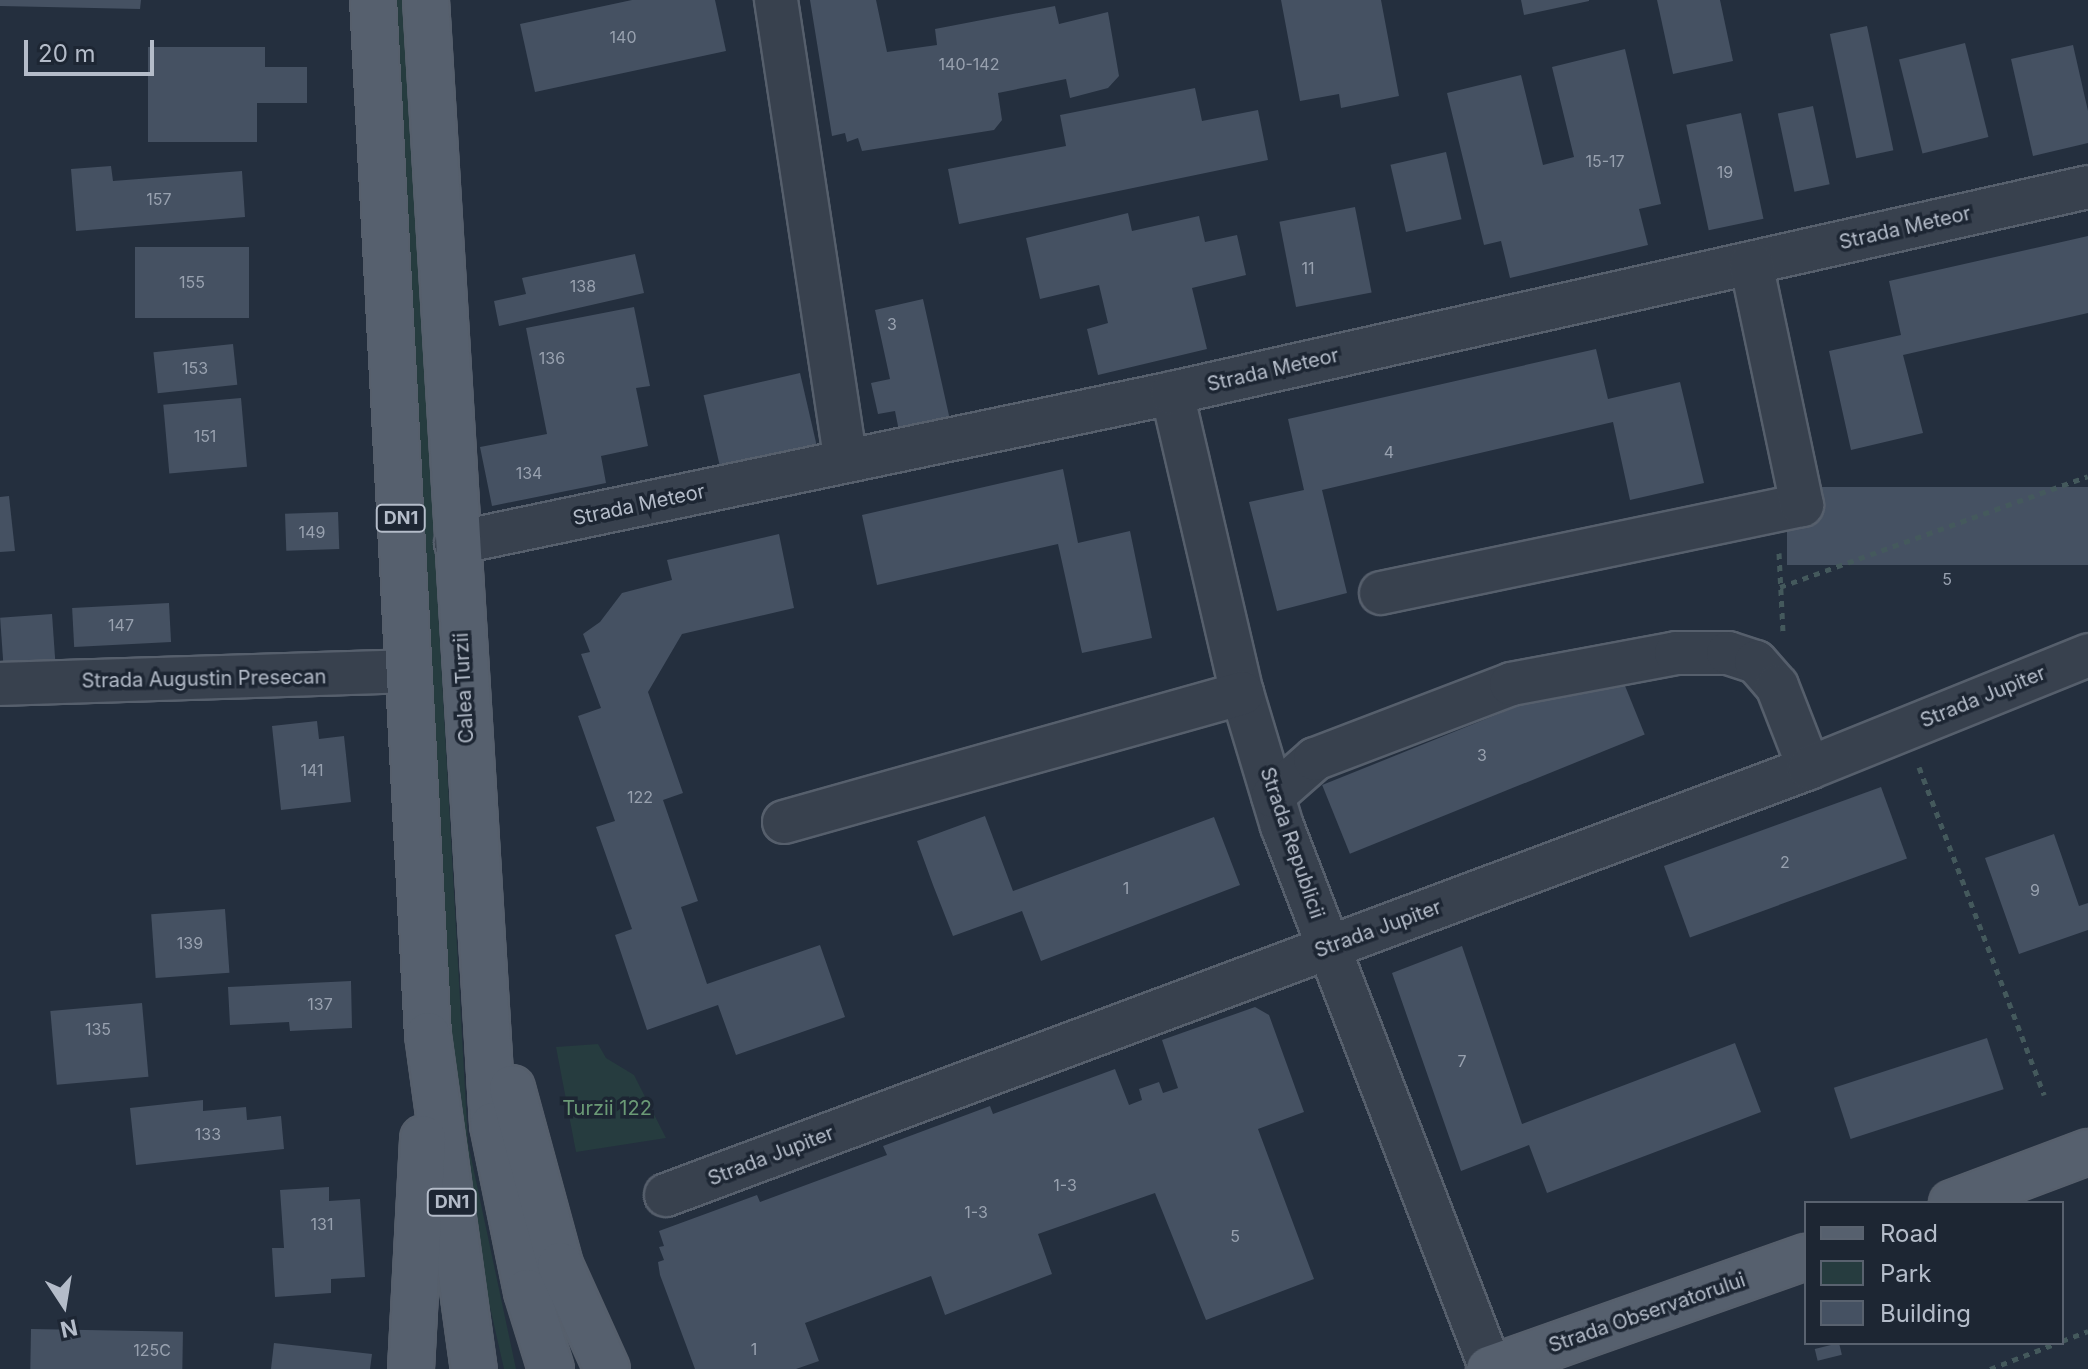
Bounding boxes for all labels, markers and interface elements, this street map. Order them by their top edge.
scale bar [28,24,158,74]
house number: 140 [610,27,636,47]
text: 20 m [38,39,96,68]
house number: 140-142 [939,54,999,74]
house number: 15-17 [1585,151,1625,171]
house number: 19 [1717,162,1733,182]
house number: 157 [146,189,172,209]
street label: Strada Meteor [1837,201,1973,255]
house number: 11 [1301,258,1315,278]
house number: 155 [179,272,205,292]
house number: 138 [570,276,596,296]
house number: 3 [887,314,897,334]
street label: Strada Meteor [1205,343,1341,397]
house number: 136 [539,348,565,368]
house number: 153 [182,358,208,378]
house number: 151 [194,426,216,446]
house number: 4 [1384,442,1394,462]
house number: 134 [516,463,542,483]
street label: Strada Meteor [571,479,707,531]
road number: DN1 [375,504,427,532]
house number: 149 [299,522,325,542]
house number: 5 [1942,569,1952,589]
house number: 147 [108,615,134,635]
street label: Calea Turzii [449,632,479,744]
street label: Strada Jupiter [1917,661,2049,733]
street label: Strada Augustin Presecan [81,665,327,693]
house number: 3 [1477,745,1487,765]
house number: 141 [300,760,324,780]
street label: Strada Republicii [1255,764,1329,922]
house number: 122 [627,787,653,807]
house number: 2 [1780,852,1790,872]
house number: 1 [1123,878,1129,898]
house number: 9 [2030,880,2040,900]
street label: Strada Jupiter [1311,895,1445,963]
house number: 139 [177,933,203,953]
house number: 137 [307,994,333,1014]
house number: 135 [85,1019,111,1039]
house number: 7 [1457,1051,1467,1071]
park label: Turzii 122 [562,1096,652,1120]
street label: Strada Jupiter [705,1121,837,1191]
house number: 133 [195,1124,221,1144]
house number: 1-3 [1053,1175,1077,1195]
road number: DN1 [426,1188,478,1216]
legend [1804,1201,2064,1345]
house number: 1-3 [964,1202,988,1222]
house number: 131 [311,1214,333,1234]
text: Road [1880,1219,1938,1248]
house number: 5 [1230,1226,1240,1246]
text: Park [1880,1259,1931,1288]
north arrow [24,1265,104,1345]
street label: Strada Observatorului [1546,1268,1748,1358]
text: Building [1880,1299,1971,1328]
text: N [58,1314,80,1343]
house number: 1 [751,1339,757,1359]
house number: 125C [133,1340,171,1360]

